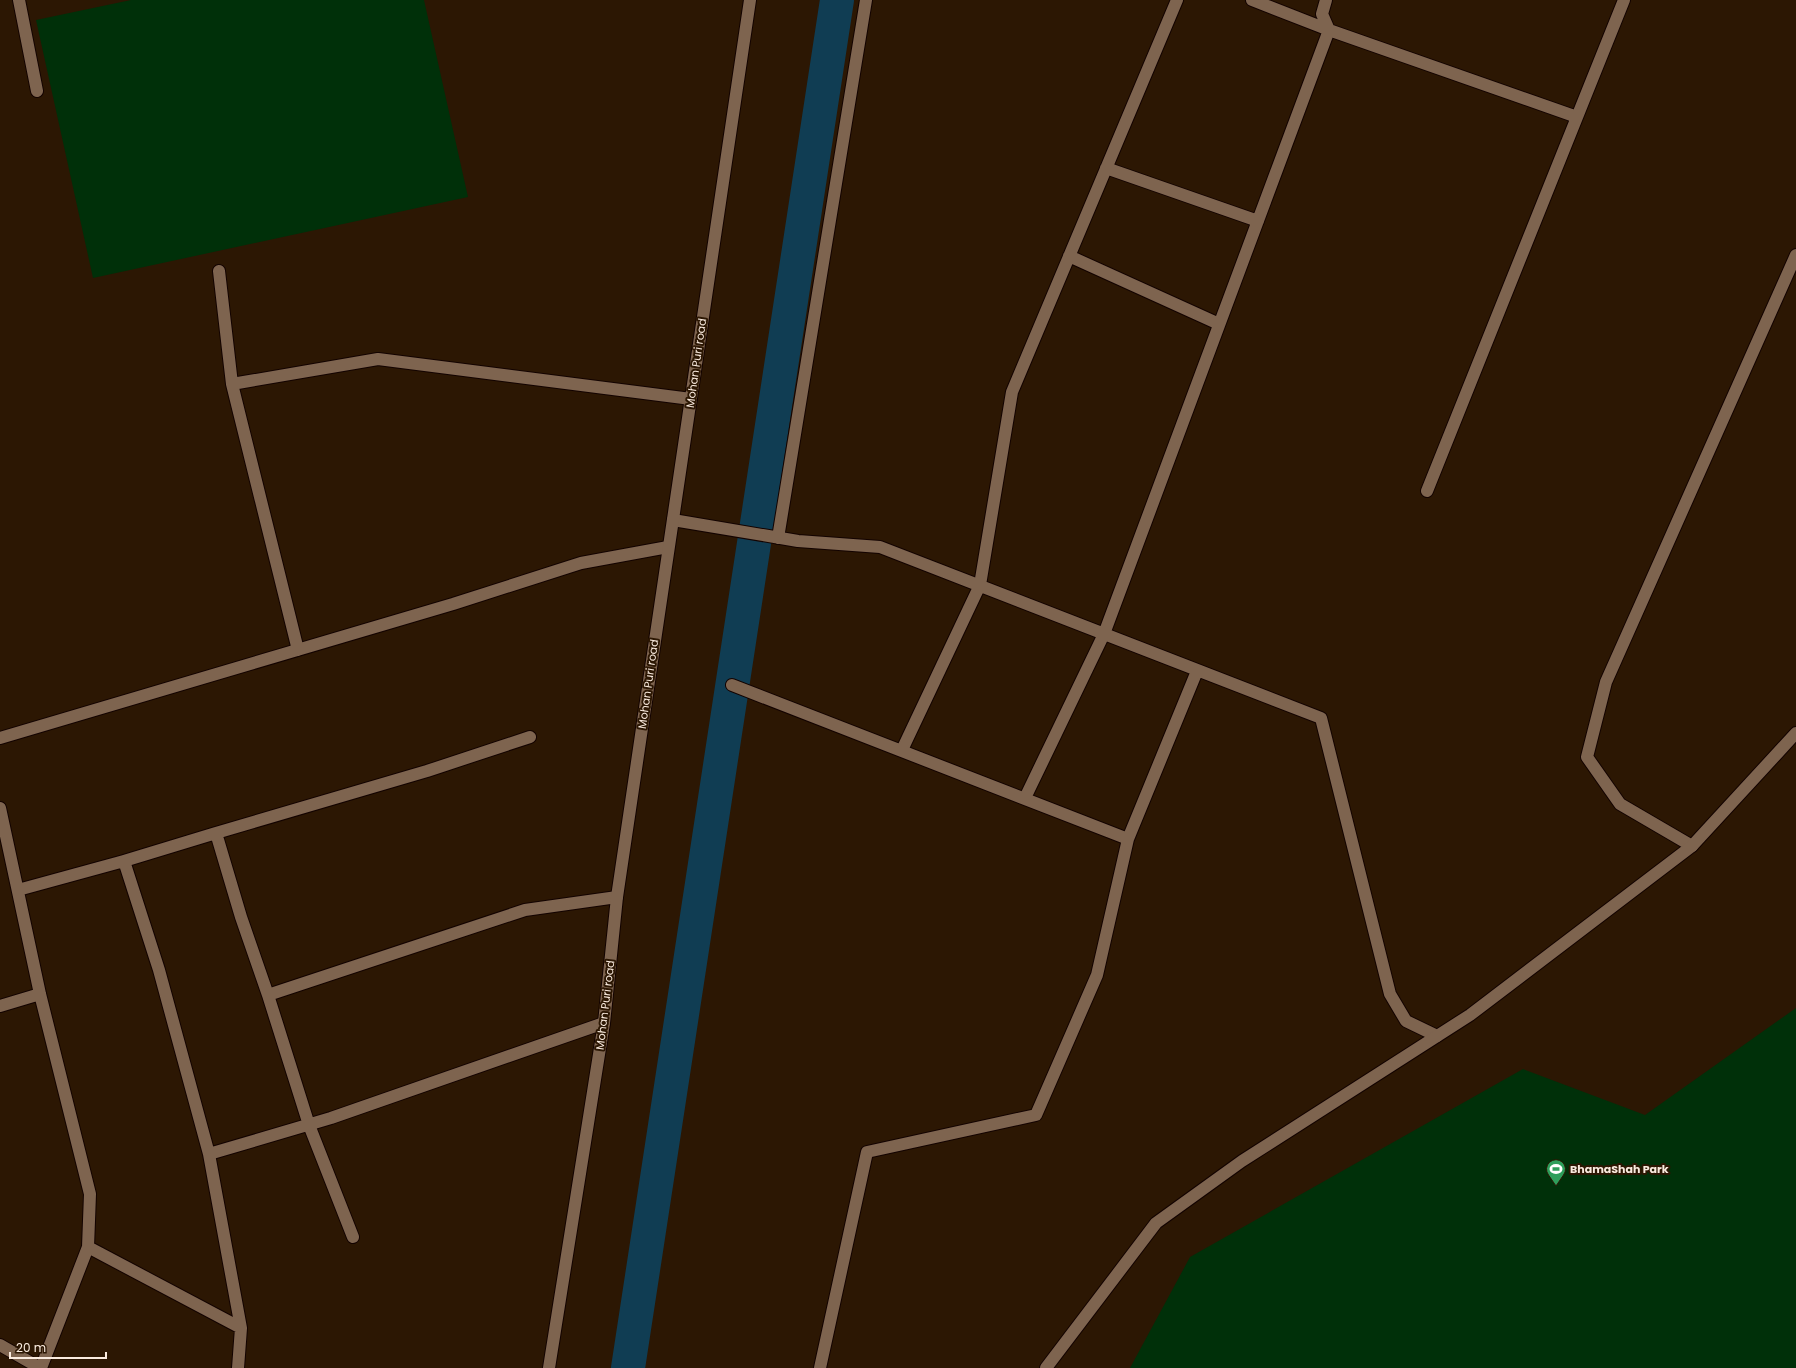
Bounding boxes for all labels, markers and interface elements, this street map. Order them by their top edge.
street label: Mohan Puri road [682,317,710,409]
street label: Mohan Puri road [634,638,662,730]
street label: Mohan Puri road [592,959,618,1051]
sports icon: BhamaShah Park [1545,1158,1567,1186]
place label: BhamaShah Park [1570,1161,1669,1177]
scale bar [10,1334,106,1360]
text: 20 m [16,1339,46,1356]

